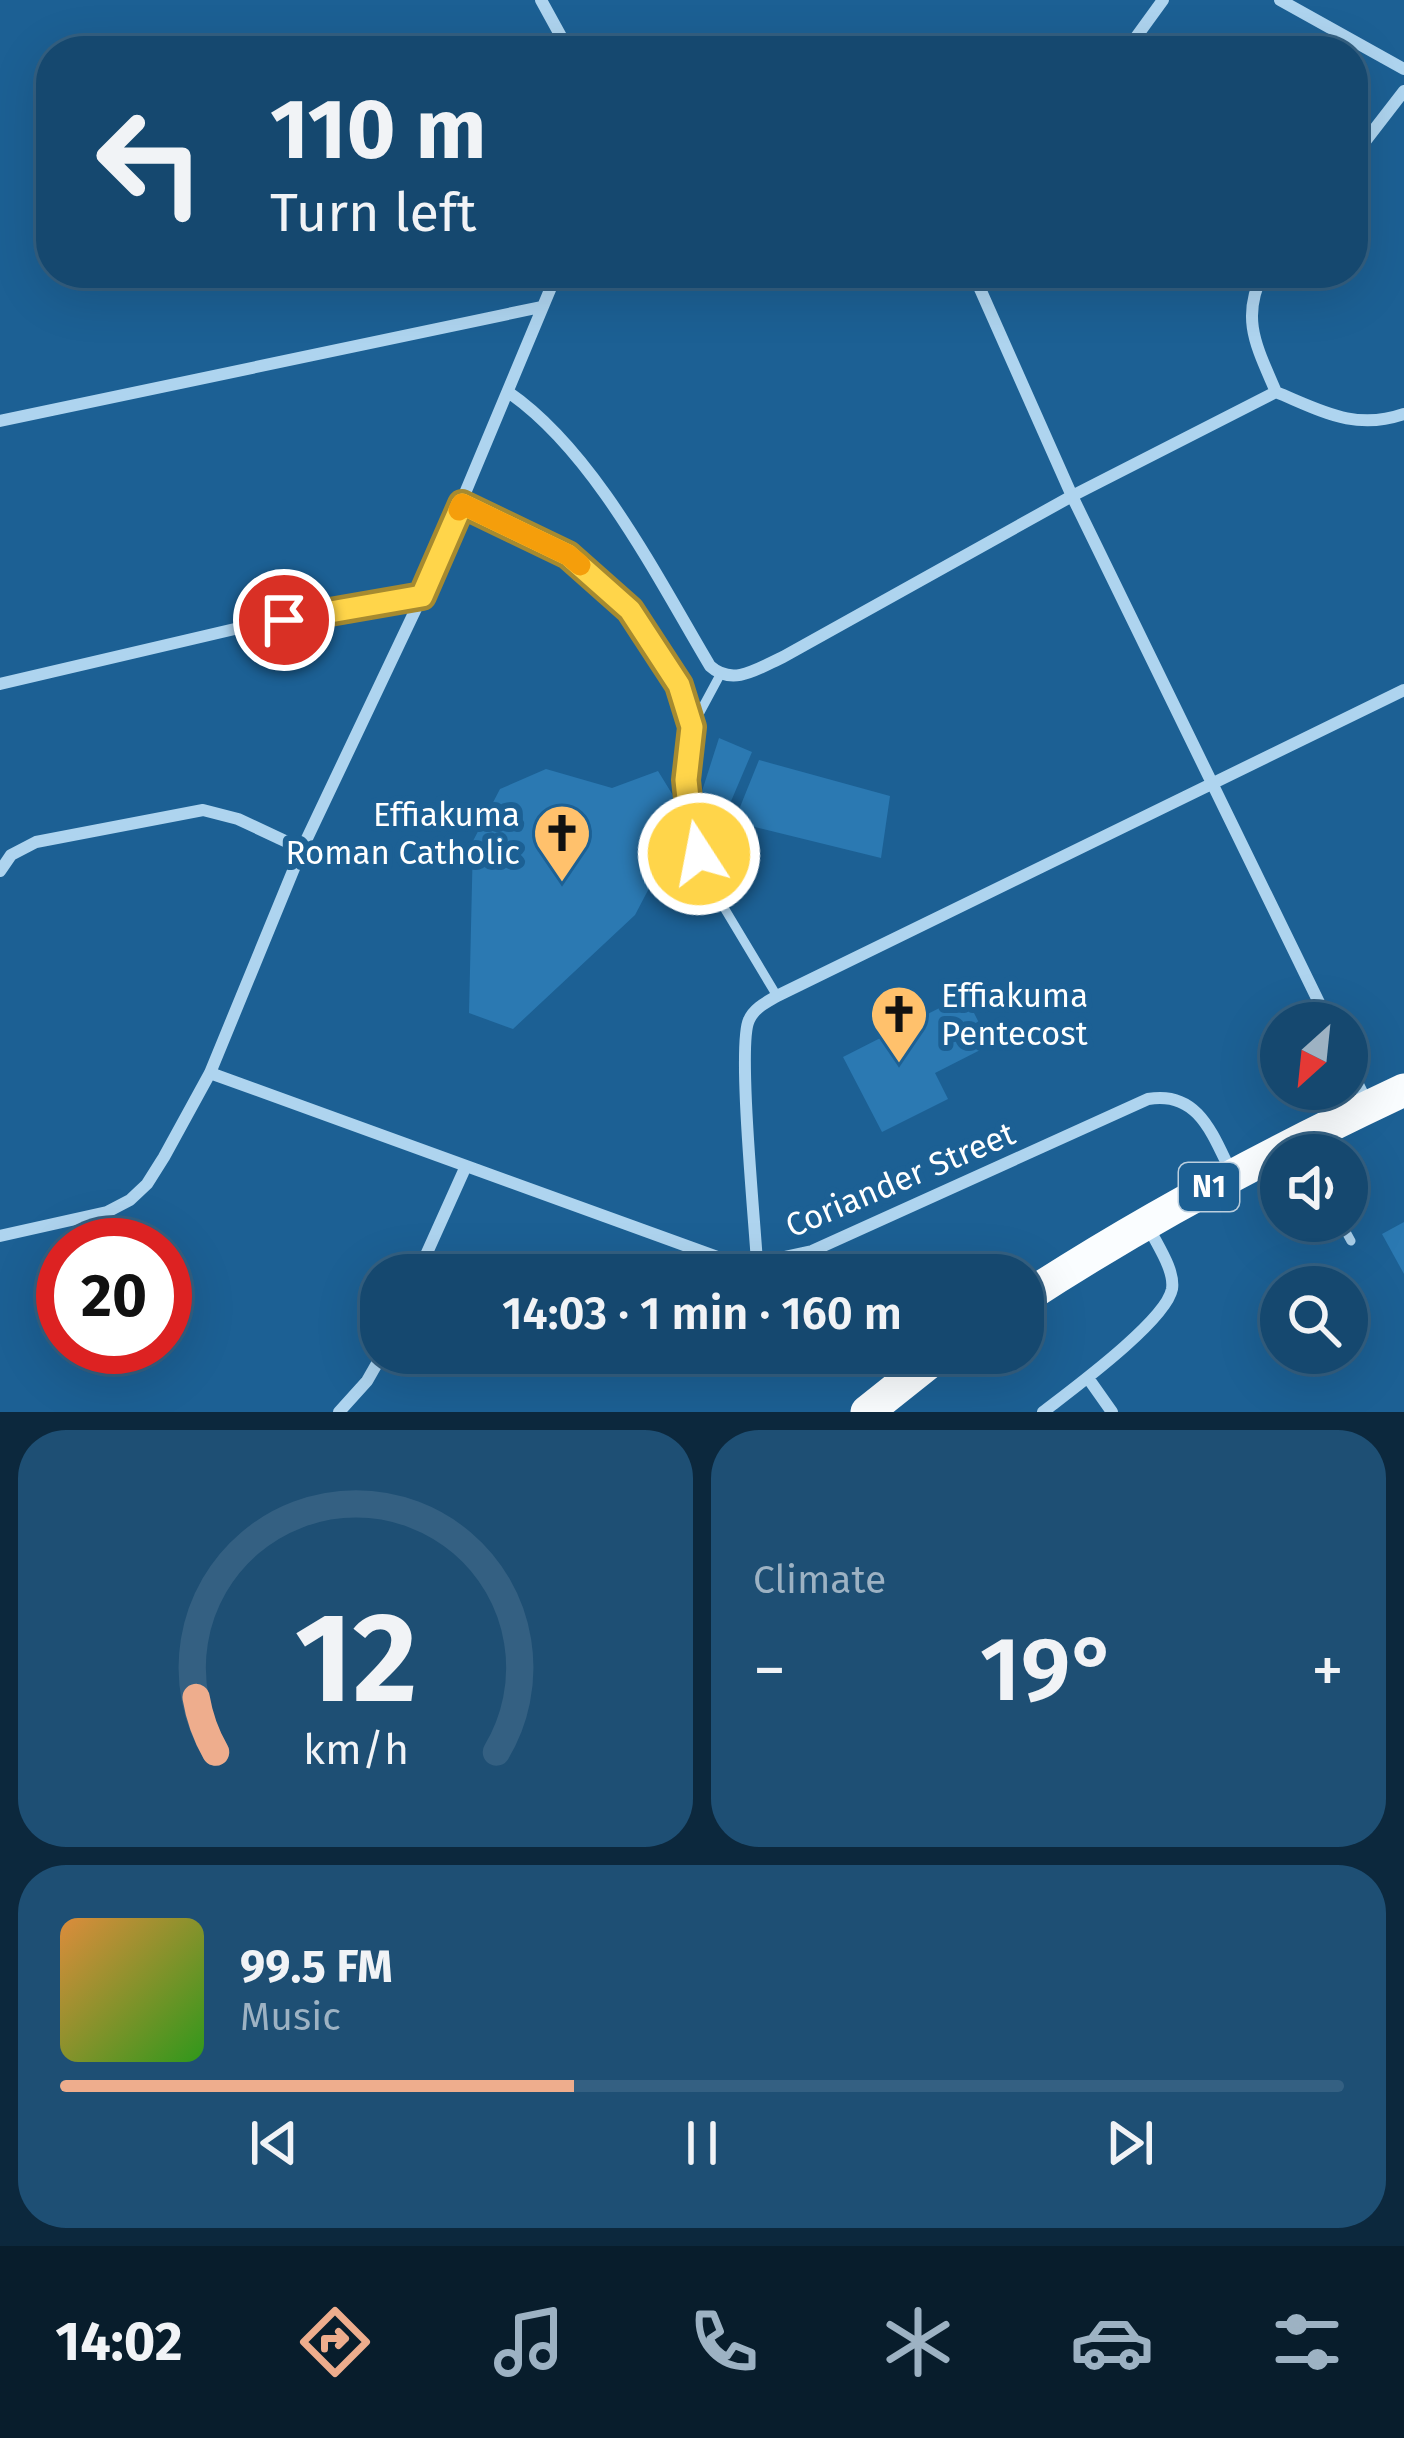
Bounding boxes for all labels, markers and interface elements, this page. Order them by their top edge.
text: 110 m [270,79,486,180]
icon: left [72,84,228,240]
text: Turn left [270,181,477,245]
pin [233,569,335,671]
icon: arrive [251,587,317,653]
position arrow [636,791,762,917]
place label: Effiakuma Roman Catholic [286,795,520,873]
church icon: Effiakuma Roman Catholic [531,802,593,884]
place label: Effiakuma Pentecost [941,976,1088,1054]
church icon: Effiakuma Pentecost [868,983,930,1065]
north arrow [1260,1002,1368,1110]
map controls [1260,1002,1368,1374]
street label: Coriander Street [780,1114,1021,1246]
button: sound [1260,1134,1368,1242]
road number: N1 [1179,1163,1239,1211]
speed limit sign: 20 [36,1218,192,1374]
button: search [1260,1266,1368,1374]
text: 14:03 · 1 min · 160 m [502,1287,902,1341]
text: Climate [753,1557,886,1603]
text: 12 [294,1584,417,1734]
text: 19° [980,1616,1117,1724]
text: − [753,1631,786,1710]
text: + [1311,1631,1344,1710]
text: km/h [302,1723,409,1774]
text: 99.5 FM [240,1940,393,1994]
text: Music [240,1994,341,2040]
icon: previous [241,2110,307,2176]
icon: pause [669,2110,735,2176]
icon: next [1097,2110,1163,2176]
icon: directions [293,2300,377,2384]
icon: music [487,2300,571,2384]
icon: phone [682,2300,766,2384]
icon: climate [876,2300,960,2384]
icon: car [1070,2300,1154,2384]
icon: filters [1265,2300,1349,2384]
text: 14:02 [55,2310,183,2374]

